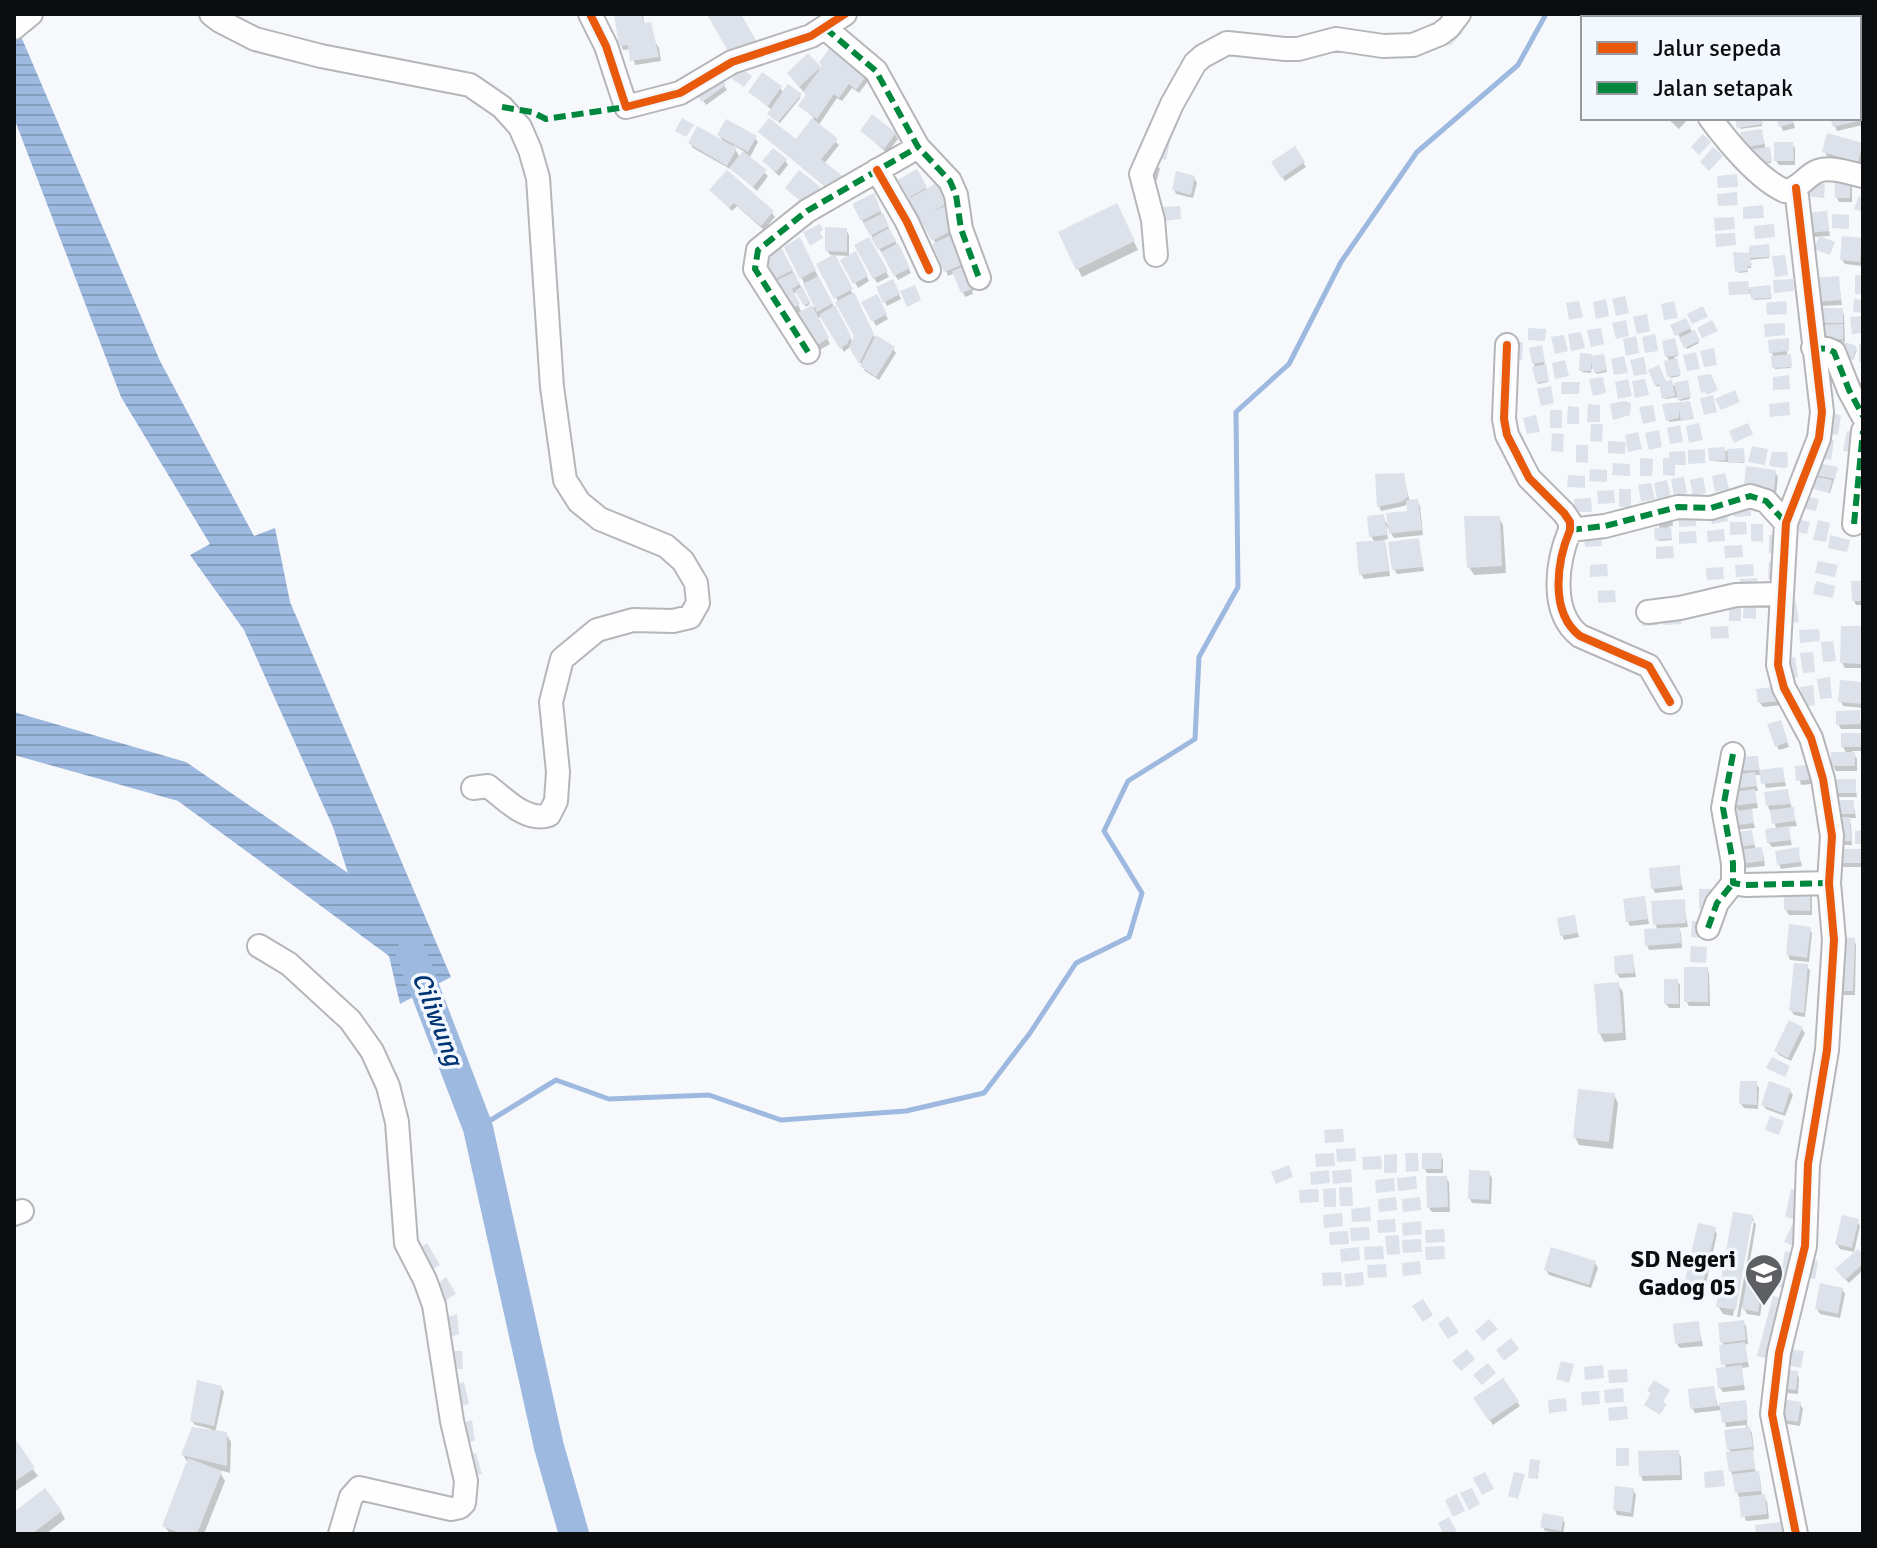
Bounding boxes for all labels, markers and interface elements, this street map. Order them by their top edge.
legend [1581,16,1861,120]
text: Jalur sepeda [1653,33,1781,63]
text: Jalan setapak [1653,73,1793,103]
water label: Ciliwung [405,968,470,1073]
place label: SD Negeri Gadog 05 [1631,1244,1736,1302]
school or university icon: SD Negeri Gadog 05 [1743,1252,1785,1307]

